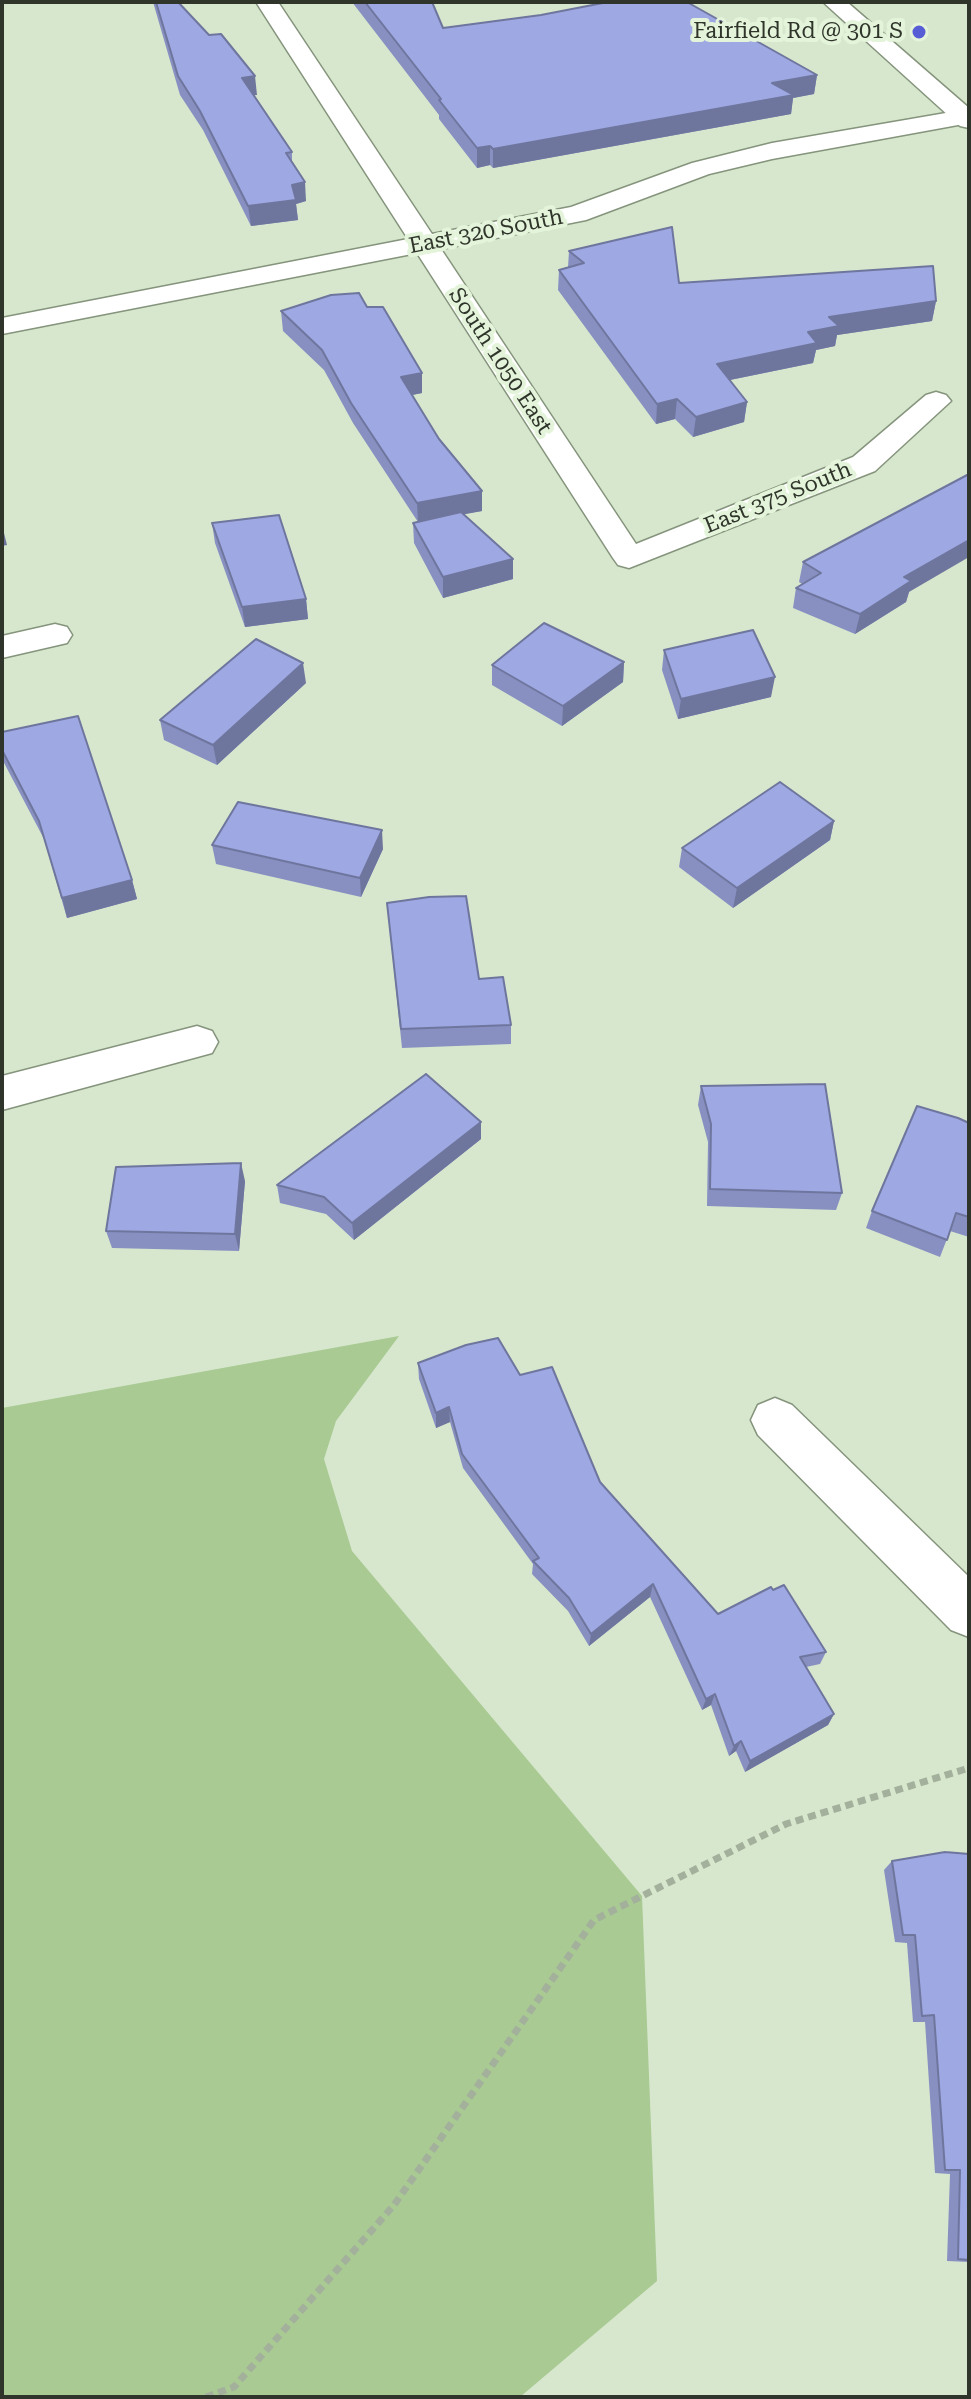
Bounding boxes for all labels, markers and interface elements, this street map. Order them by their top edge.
place label: Fairfield Rd @ 301 S [693,19,903,45]
marker: Fairfield Rd @ 301 S [910,23,928,41]
street label: East 320 South [407,204,565,260]
street label: South 1050 East [443,283,557,439]
street label: East 375 South [700,456,856,540]

